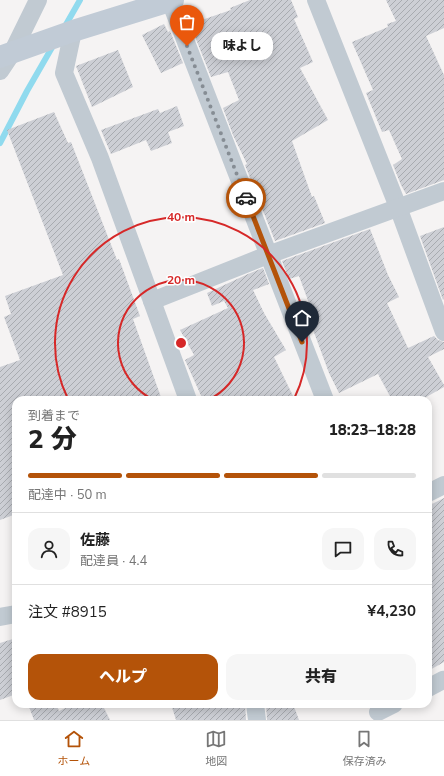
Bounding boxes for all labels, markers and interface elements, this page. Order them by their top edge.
pin [170,5,204,46]
icon: bag [176,11,198,33]
callout: 味よし [211,32,273,60]
text: 味よし [222,37,262,55]
courier [226,178,266,218]
icon: car [235,187,257,209]
text: 40 m [167,209,195,225]
text: 20 m [167,272,195,288]
pin [285,301,319,342]
icon: home [291,307,313,329]
centre of rings [174,336,188,350]
text: 到着まで [28,407,80,425]
text: 18:23–18:28 [329,420,416,440]
text: 2 分 [28,422,77,457]
text: 配達中 · 50 m [28,486,107,504]
button: person [28,528,70,570]
button: chat [322,528,364,570]
button: phone [374,528,416,570]
text: 佐藤 [80,530,110,550]
text: 配達員 · 4.4 [80,552,147,570]
text: ¥4,230 [367,601,416,621]
text: 注文 #8915 [28,602,107,622]
button: ヘルプ [28,654,218,700]
button: 共有 [226,654,416,700]
tab: ホーム [58,728,90,769]
tab: 地図 [205,728,227,769]
tab: 保存済み [342,728,386,769]

